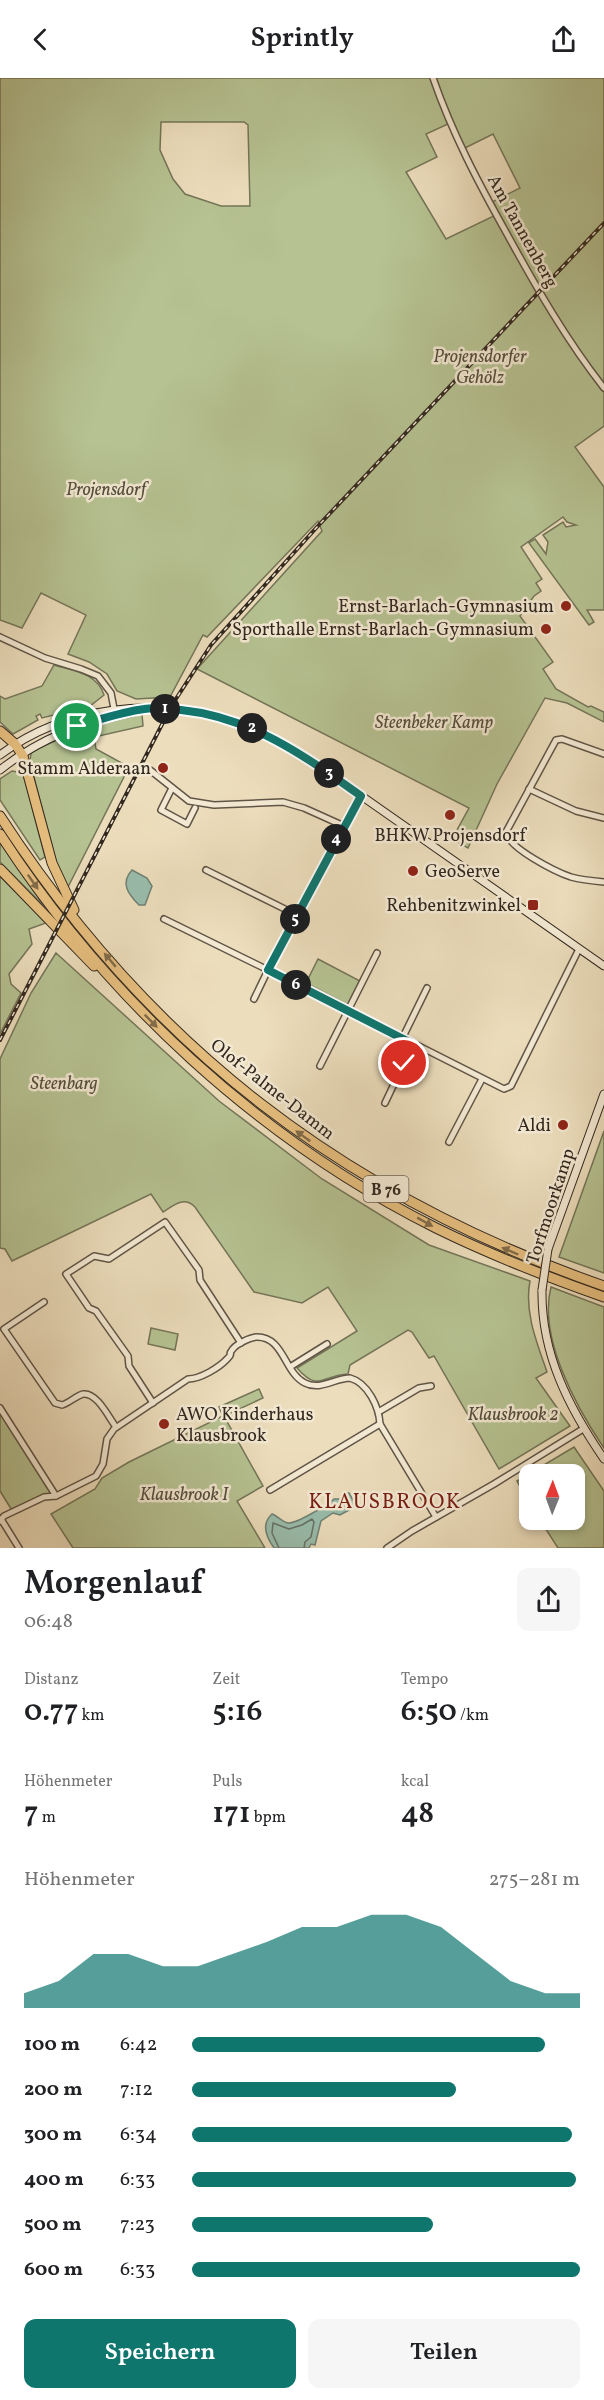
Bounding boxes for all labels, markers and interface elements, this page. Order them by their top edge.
text: Sprintly [250,20,354,58]
icon: back [24,23,57,56]
icon: share [547,23,580,56]
street label: Am Tannenberg [480,171,563,293]
park label: Projensdorfer Gehölz [433,345,527,391]
park label: Projensdorf [66,478,150,503]
place label: Ernst-Barlach-Gymnasium [338,595,554,620]
marker: Ernst-Barlach-Gymnasium [559,599,573,613]
place label: Sporthalle Ernst-Barlach-Gymnasium [232,618,534,643]
marker: Sporthalle Ernst-Barlach-Gymnasium [539,622,553,636]
pin: 1 [150,694,180,724]
text: 1 [162,698,168,720]
pin [51,700,102,751]
icon: arrive [60,709,93,742]
park label: Steenbeker Kamp [375,711,494,736]
pin: 2 [237,713,267,743]
text: 2 [248,717,256,739]
place label: Stamm Alderaan [17,757,151,782]
pin: 3 [314,758,344,788]
marker: Stamm Alderaan [156,761,170,775]
text: 3 [325,762,333,784]
marker: BHKW Projensdorf [443,808,457,822]
pin: 4 [321,824,351,854]
place label: BHKW Projensdorf [374,824,527,849]
text: 4 [331,828,341,850]
place label: GeoServe [425,860,500,885]
marker: GeoServe [406,864,420,878]
one-way arrow [27,874,39,890]
place label: Rehbenitzwinkel [386,894,521,919]
marker: Rehbenitzwinkel [526,898,540,912]
pin: 5 [280,904,310,934]
text: 5 [291,908,299,930]
one-way arrow [103,952,116,968]
pin: 6 [281,970,311,1000]
text: 6 [292,974,300,996]
one-way arrow [144,1013,158,1028]
street label: Olof-Palme-Damm [205,1034,340,1147]
pin [378,1037,429,1088]
icon: check [387,1046,420,1079]
park label: Steenbarg [30,1072,98,1097]
place label: Aldi [517,1114,551,1139]
marker: Aldi [556,1118,570,1132]
one-way arrow [296,1130,312,1142]
street label: Torfmoorkamp [521,1145,582,1267]
road number: B 76 [364,1176,408,1202]
one-way arrow [417,1217,434,1227]
one-way arrow [501,1246,519,1255]
place label: AWO Kinderhaus Klausbrook [176,1403,313,1449]
park label: Klausbrook 2 [467,1403,559,1428]
marker: AWO Kinderhaus Klausbrook [157,1417,171,1431]
north arrow [519,1464,585,1530]
map controls [519,1464,585,1530]
park label: Klausbrook I [140,1483,229,1508]
district label: KLAUSBROOK [308,1488,462,1517]
text: Morgenlauf [24,1562,203,1608]
button: share [517,1568,580,1631]
text: 06:48 [24,1608,73,1636]
text: Distanz [24,1669,79,1691]
text: Zeit [212,1669,240,1691]
text: Tempo [401,1669,448,1691]
text: 0.77 [24,1691,78,1733]
text: 5:16 [212,1691,263,1733]
text: 6:50 [401,1691,457,1733]
text: km [78,1705,104,1727]
text: /km [457,1705,489,1727]
text: Höhenmeter [24,1771,113,1793]
text: Puls [212,1771,242,1793]
text: kcal [401,1771,429,1793]
text: 7 [24,1793,38,1835]
text: 171 [212,1793,251,1835]
text: 48 [401,1793,434,1835]
text: m [38,1807,56,1829]
text: bpm [251,1807,286,1829]
text: Höhenmeter [24,1866,135,1894]
text: 275–281 m [489,1866,580,1894]
text: 100 m [24,2031,80,2059]
text: 6:42 [120,2031,158,2059]
text: 200 m [24,2076,82,2104]
text: 7:12 [120,2076,153,2104]
text: 300 m [24,2121,82,2149]
text: 6:34 [120,2121,157,2149]
text: 400 m [24,2166,84,2194]
text: 6:33 [120,2166,155,2194]
text: 500 m [24,2211,82,2239]
text: 7:23 [120,2211,155,2239]
text: 600 m [24,2256,83,2284]
text: 6:33 [120,2256,155,2284]
button: Speichern [24,2319,296,2388]
button: Teilen [308,2319,580,2388]

